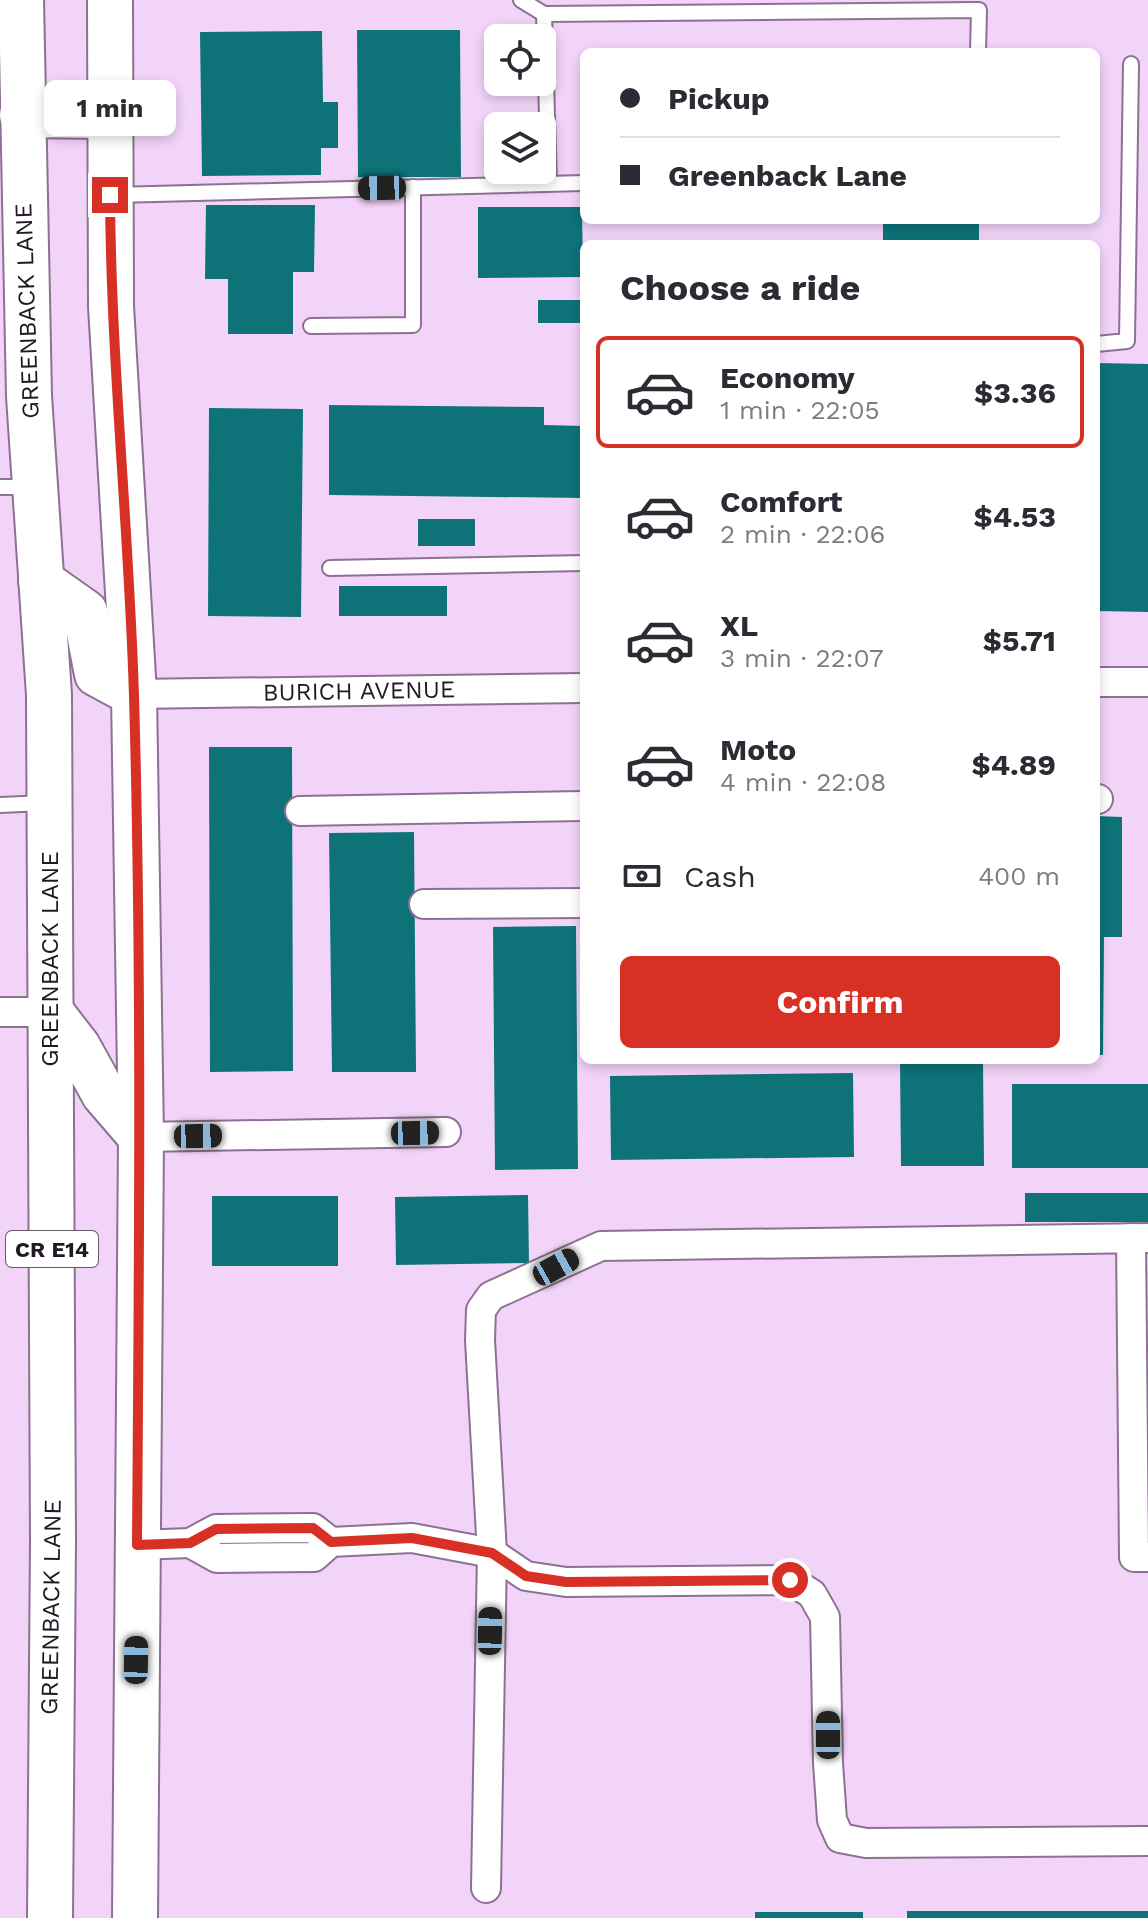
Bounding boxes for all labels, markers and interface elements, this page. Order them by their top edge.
map controls [484,24,556,184]
button: locate [484,24,556,96]
callout: 1 min [44,79,176,135]
text: Pickup [668,81,770,116]
text: 1 min [77,93,143,123]
button: layers [484,112,556,184]
text: Greenback Lane [668,158,907,193]
car [358,176,406,200]
route end [92,177,128,213]
street label: GREENBACK LANE [9,203,45,419]
text: Choose a ride [620,267,860,309]
icon: car [624,356,696,428]
text: Economy [720,360,855,395]
text: $3.36 [974,375,1056,410]
text: 1 min · 22:05 [720,395,880,425]
icon: car [624,480,696,552]
text: Comfort [720,484,842,519]
text: $4.53 [974,499,1056,534]
text: 2 min · 22:06 [720,519,885,549]
icon: car [624,604,696,676]
text: XL [720,608,758,643]
text: $5.71 [983,623,1056,658]
text: 3 min · 22:07 [720,643,884,673]
street label: BURICH AVENUE [263,675,455,707]
icon: car [624,728,696,800]
text: Moto [720,732,796,767]
text: $4.89 [972,747,1056,782]
text: 4 min · 22:08 [720,767,886,797]
street label: GREENBACK LANE [36,851,64,1067]
icon: cash [620,854,664,898]
text: Cash [684,859,756,894]
text: 400 m [978,861,1060,891]
button: Confirm [620,956,1060,1048]
car [391,1121,439,1145]
car [174,1124,222,1148]
road number: CR E14 [6,1231,98,1267]
car [529,1245,583,1289]
street label: GREENBACK LANE [35,1499,67,1715]
route start [772,1562,808,1598]
car [478,1607,502,1655]
car [124,1636,148,1684]
car [816,1711,840,1759]

